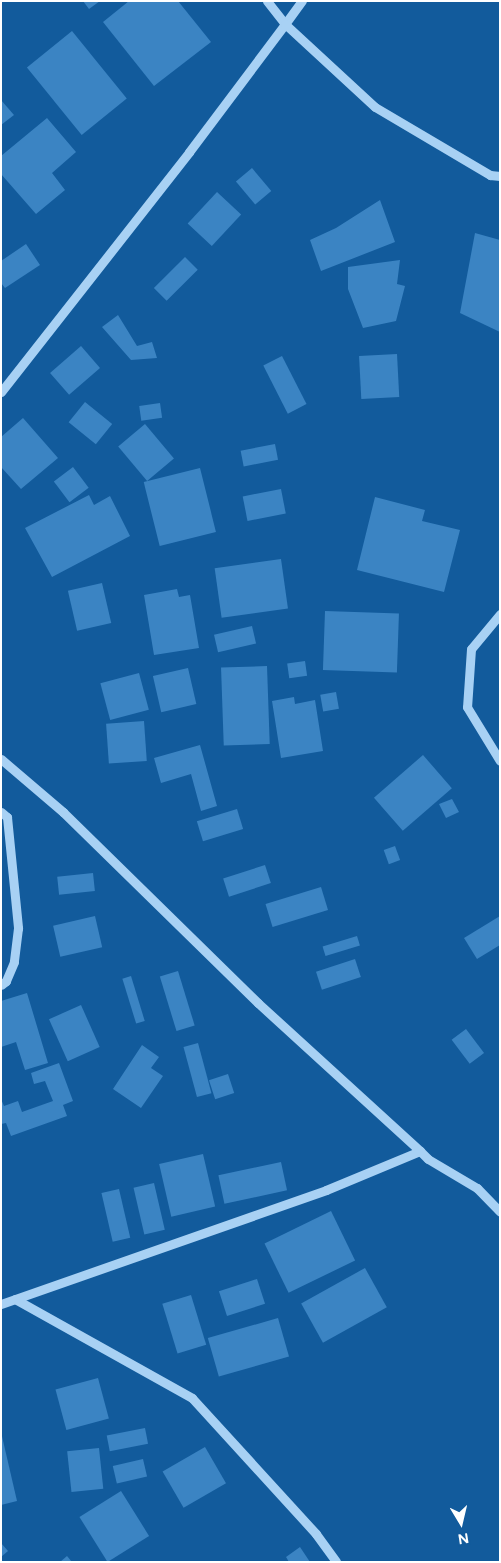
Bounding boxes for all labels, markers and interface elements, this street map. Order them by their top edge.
north arrow [436,1498,486,1548]
text: N [457,1529,470,1548]

